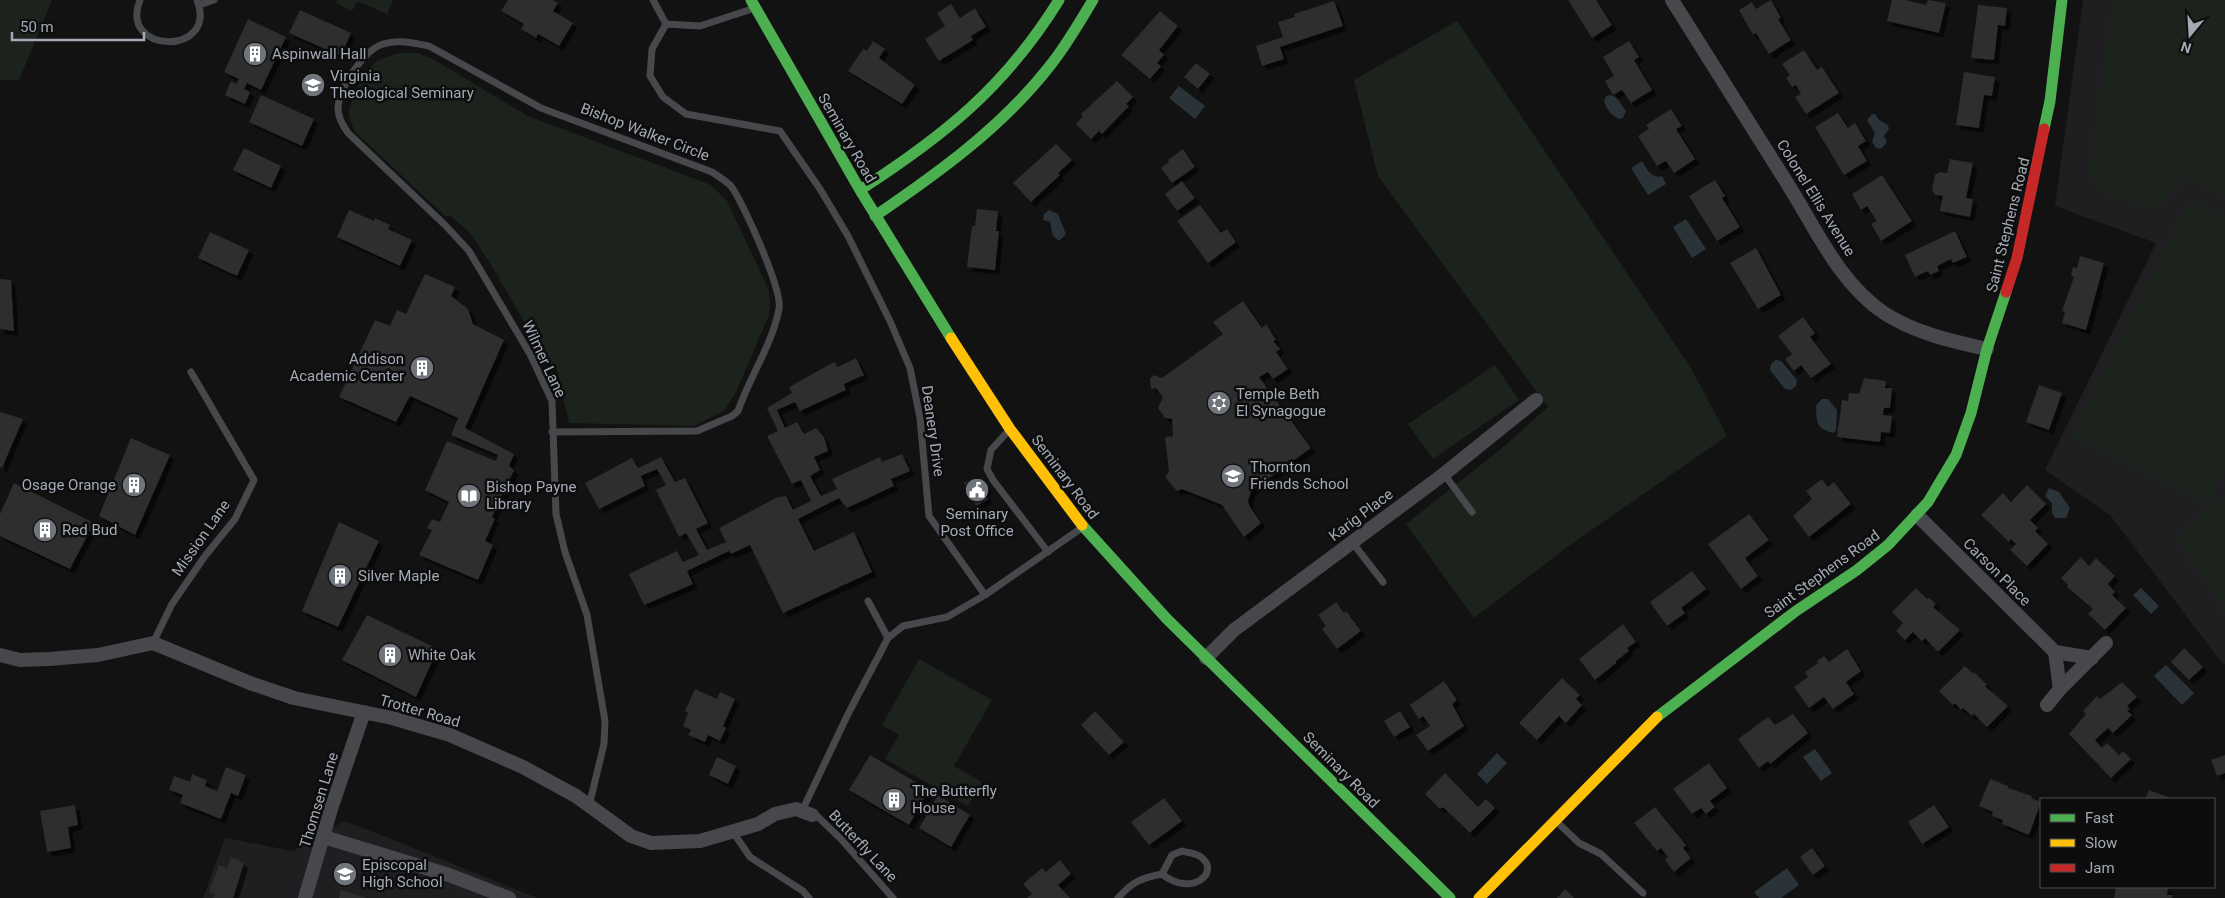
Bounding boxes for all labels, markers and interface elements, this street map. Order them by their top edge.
scale bar [12,10,145,42]
north arrow [2165,10,2215,60]
text: 50 m [20,18,54,36]
text: N [2179,38,2193,57]
building icon: Aspinwall Hall [242,41,268,67]
place label: Aspinwall Hall [272,45,366,63]
place label: Virginia Theological Seminary [330,67,474,102]
school or university icon: Virginia Theological Seminary [300,72,326,98]
street label: Seminary Road [814,90,880,186]
street label: Bishop Walker Circle [578,99,712,165]
street label: Colonel Ellis Avenue [1773,136,1859,260]
street label: Saint Stephens Road [1983,156,2033,294]
street label: Wilmer Lane [518,318,570,400]
place label: Addison Academic Center [289,350,404,385]
building icon: Addison Academic Center [409,355,435,381]
street label: Deanery Drive [918,384,948,478]
place label: Temple Beth El Synagogue [1236,385,1326,420]
synagogue icon: Temple Beth El Synagogue [1206,390,1232,416]
street label: Seminary Road [1028,431,1102,523]
place label: Thornton Friends School [1250,458,1349,493]
school or university icon: Thornton Friends School [1220,463,1246,489]
building icon: Osage Orange [121,472,147,498]
place label: Osage Orange [22,476,116,494]
public building icon: Seminary Post Office [964,477,990,503]
place label: Bishop Payne Library [486,478,577,513]
library icon: Bishop Payne Library [456,483,482,509]
street label: Karig Place [1325,485,1397,545]
street label: Mission Lane [168,496,234,580]
place label: Seminary Post Office [940,505,1014,540]
building icon: Red Bud [32,517,58,543]
place label: Red Bud [62,521,117,539]
street label: Saint Stephens Road [1761,526,1883,622]
street label: Carson Place [1959,534,2035,610]
building icon: Silver Maple [327,563,353,589]
place label: Silver Maple [358,567,439,585]
building icon: White Oak [377,642,403,668]
place label: White Oak [408,646,476,664]
street label: Trotter Road [378,691,462,731]
street label: Seminary Road [1299,728,1383,812]
street label: Thomsen Lane [296,750,342,850]
place label: The Butterfly House [912,782,997,817]
building icon: The Butterfly House [881,787,907,813]
legend [2040,798,2215,888]
street label: Butterfly Lane [825,806,901,886]
text: Fast [2085,809,2114,827]
text: Slow [2085,834,2117,852]
place label: Episcopal High School [362,856,443,891]
text: Jam [2085,859,2115,877]
school or university icon: Episcopal High School [332,861,358,887]

